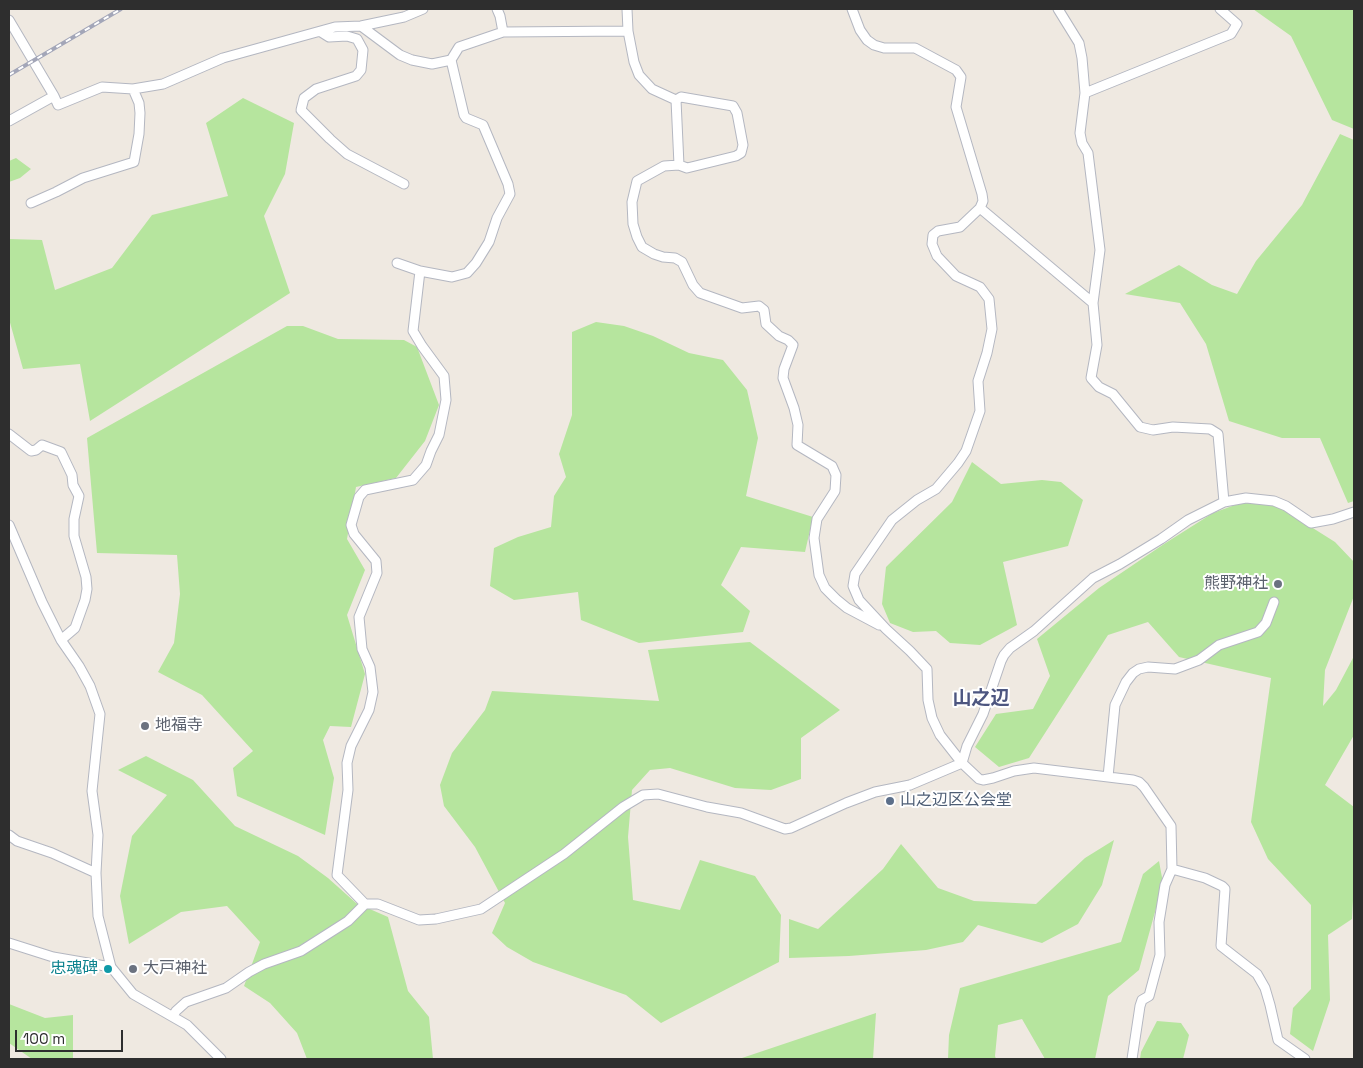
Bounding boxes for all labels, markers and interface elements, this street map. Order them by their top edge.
place label: 熊野神社 [1204,574,1268,594]
marker: 熊野神社 [1272,578,1284,590]
district label: 山之辺 [953,688,1009,710]
place label: 地福寺 [155,716,203,736]
marker: 地福寺 [139,720,151,732]
place label: 山之辺区公会堂 [900,791,1012,811]
marker: 山之辺区公会堂 [884,795,896,807]
place label: 忠魂碑 [50,959,98,979]
place label: 大戸神社 [143,959,207,979]
marker: 忠魂碑 [102,963,114,975]
marker: 大戸神社 [127,963,139,975]
scale bar [18,1020,125,1052]
text: 100 m [23,1029,65,1048]

